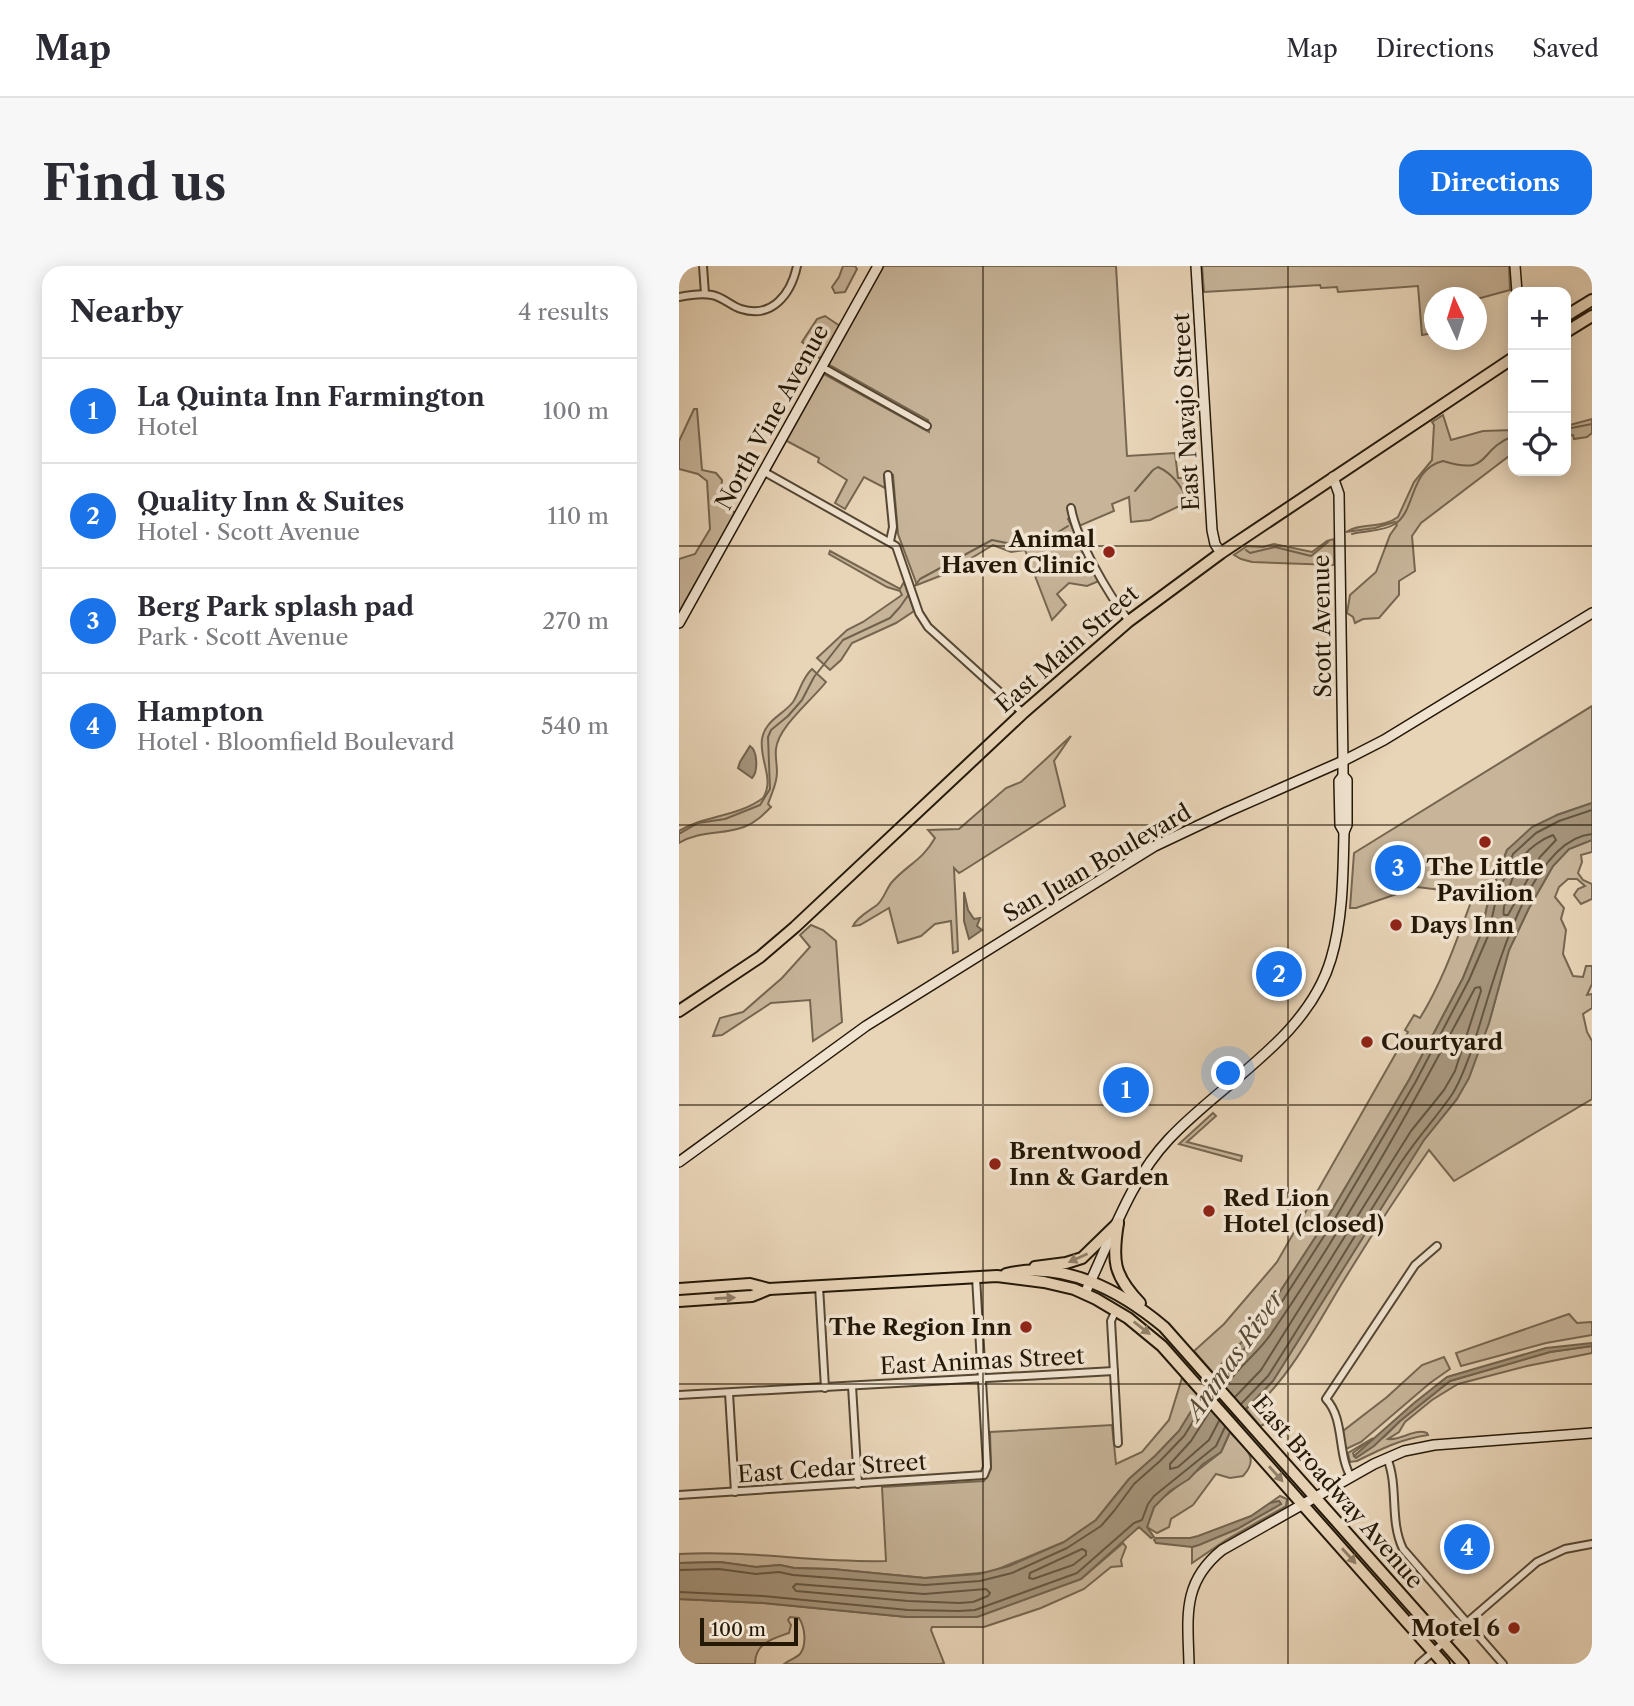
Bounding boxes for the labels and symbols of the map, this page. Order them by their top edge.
north arrow [1424,287,1487,350]
street label: East Navajo Street [1167,312,1205,512]
street label: North Vine Avenue [709,319,835,515]
place label: Animal Haven Clinic [941,525,1095,579]
marker: Animal Haven Clinic [1101,544,1117,560]
street label: Scott Avenue [1307,554,1337,698]
street label: East Main Street [990,579,1144,719]
street label: San Juan Boulevard [998,798,1196,928]
marker: The Little Pavilion [1477,834,1493,850]
pin: 3 [1375,842,1421,894]
place label: The Little Pavilion [1426,853,1544,907]
place label: Days Inn [1410,911,1514,939]
marker: Days Inn [1388,917,1404,933]
pin: 2 [1256,948,1302,1000]
place label: Courtyard [1381,1028,1504,1056]
marker: Courtyard [1359,1034,1375,1050]
your location [1211,1056,1245,1090]
pin: 1 [1103,1064,1149,1116]
place label: Brentwood Inn & Garden [1009,1137,1169,1191]
marker: Brentwood Inn & Garden [987,1156,1003,1172]
place label: Red Lion Hotel (closed) [1223,1184,1384,1238]
marker: Red Lion Hotel (closed) [1201,1203,1217,1219]
one-way arrow [1068,1252,1088,1264]
water label: Animas River [1177,1283,1291,1428]
one-way arrow [714,1292,736,1303]
place label: The Region Inn [829,1313,1012,1341]
marker: The Region Inn [1018,1319,1034,1335]
one-way arrow [1132,1320,1150,1335]
street label: East Animas Street [879,1342,1085,1380]
street label: East Broadway Avenue [1247,1390,1429,1594]
street label: East Cedar Street [737,1447,927,1489]
one-way arrow [1268,1465,1284,1483]
pin: 4 [1444,1521,1490,1573]
one-way arrow [1340,1547,1356,1564]
place label: Motel 6 [1411,1614,1500,1642]
scale bar [700,1615,798,1647]
marker: Motel 6 [1506,1620,1522,1636]

